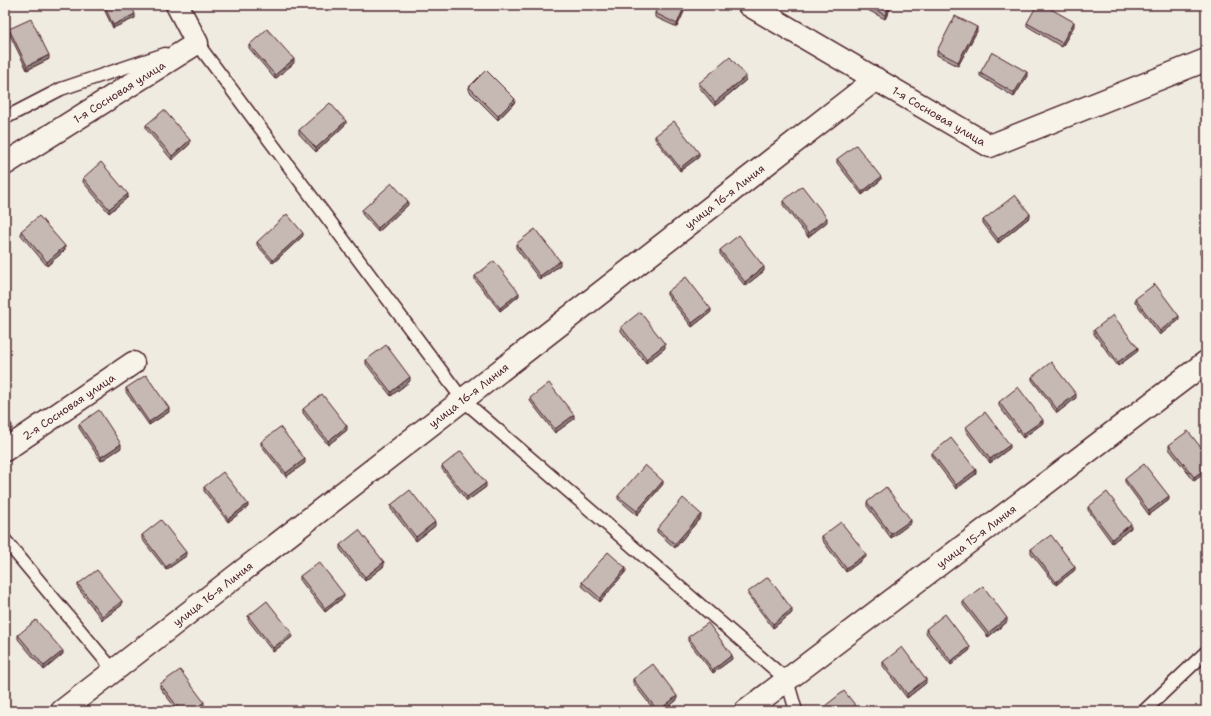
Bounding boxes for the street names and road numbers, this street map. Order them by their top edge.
street label: 1-я Сосновая улица [70,57,168,127]
street label: 1-я Сосновая улица [889,83,989,149]
street label: улица 16-я Линия [682,161,768,232]
street label: улица 16-я Линия [426,359,512,431]
street label: 2-я Сосновая улица [20,370,118,443]
street label: улица 15-я Линия [933,501,1019,571]
street label: улица 16-я Линия [170,558,256,630]

